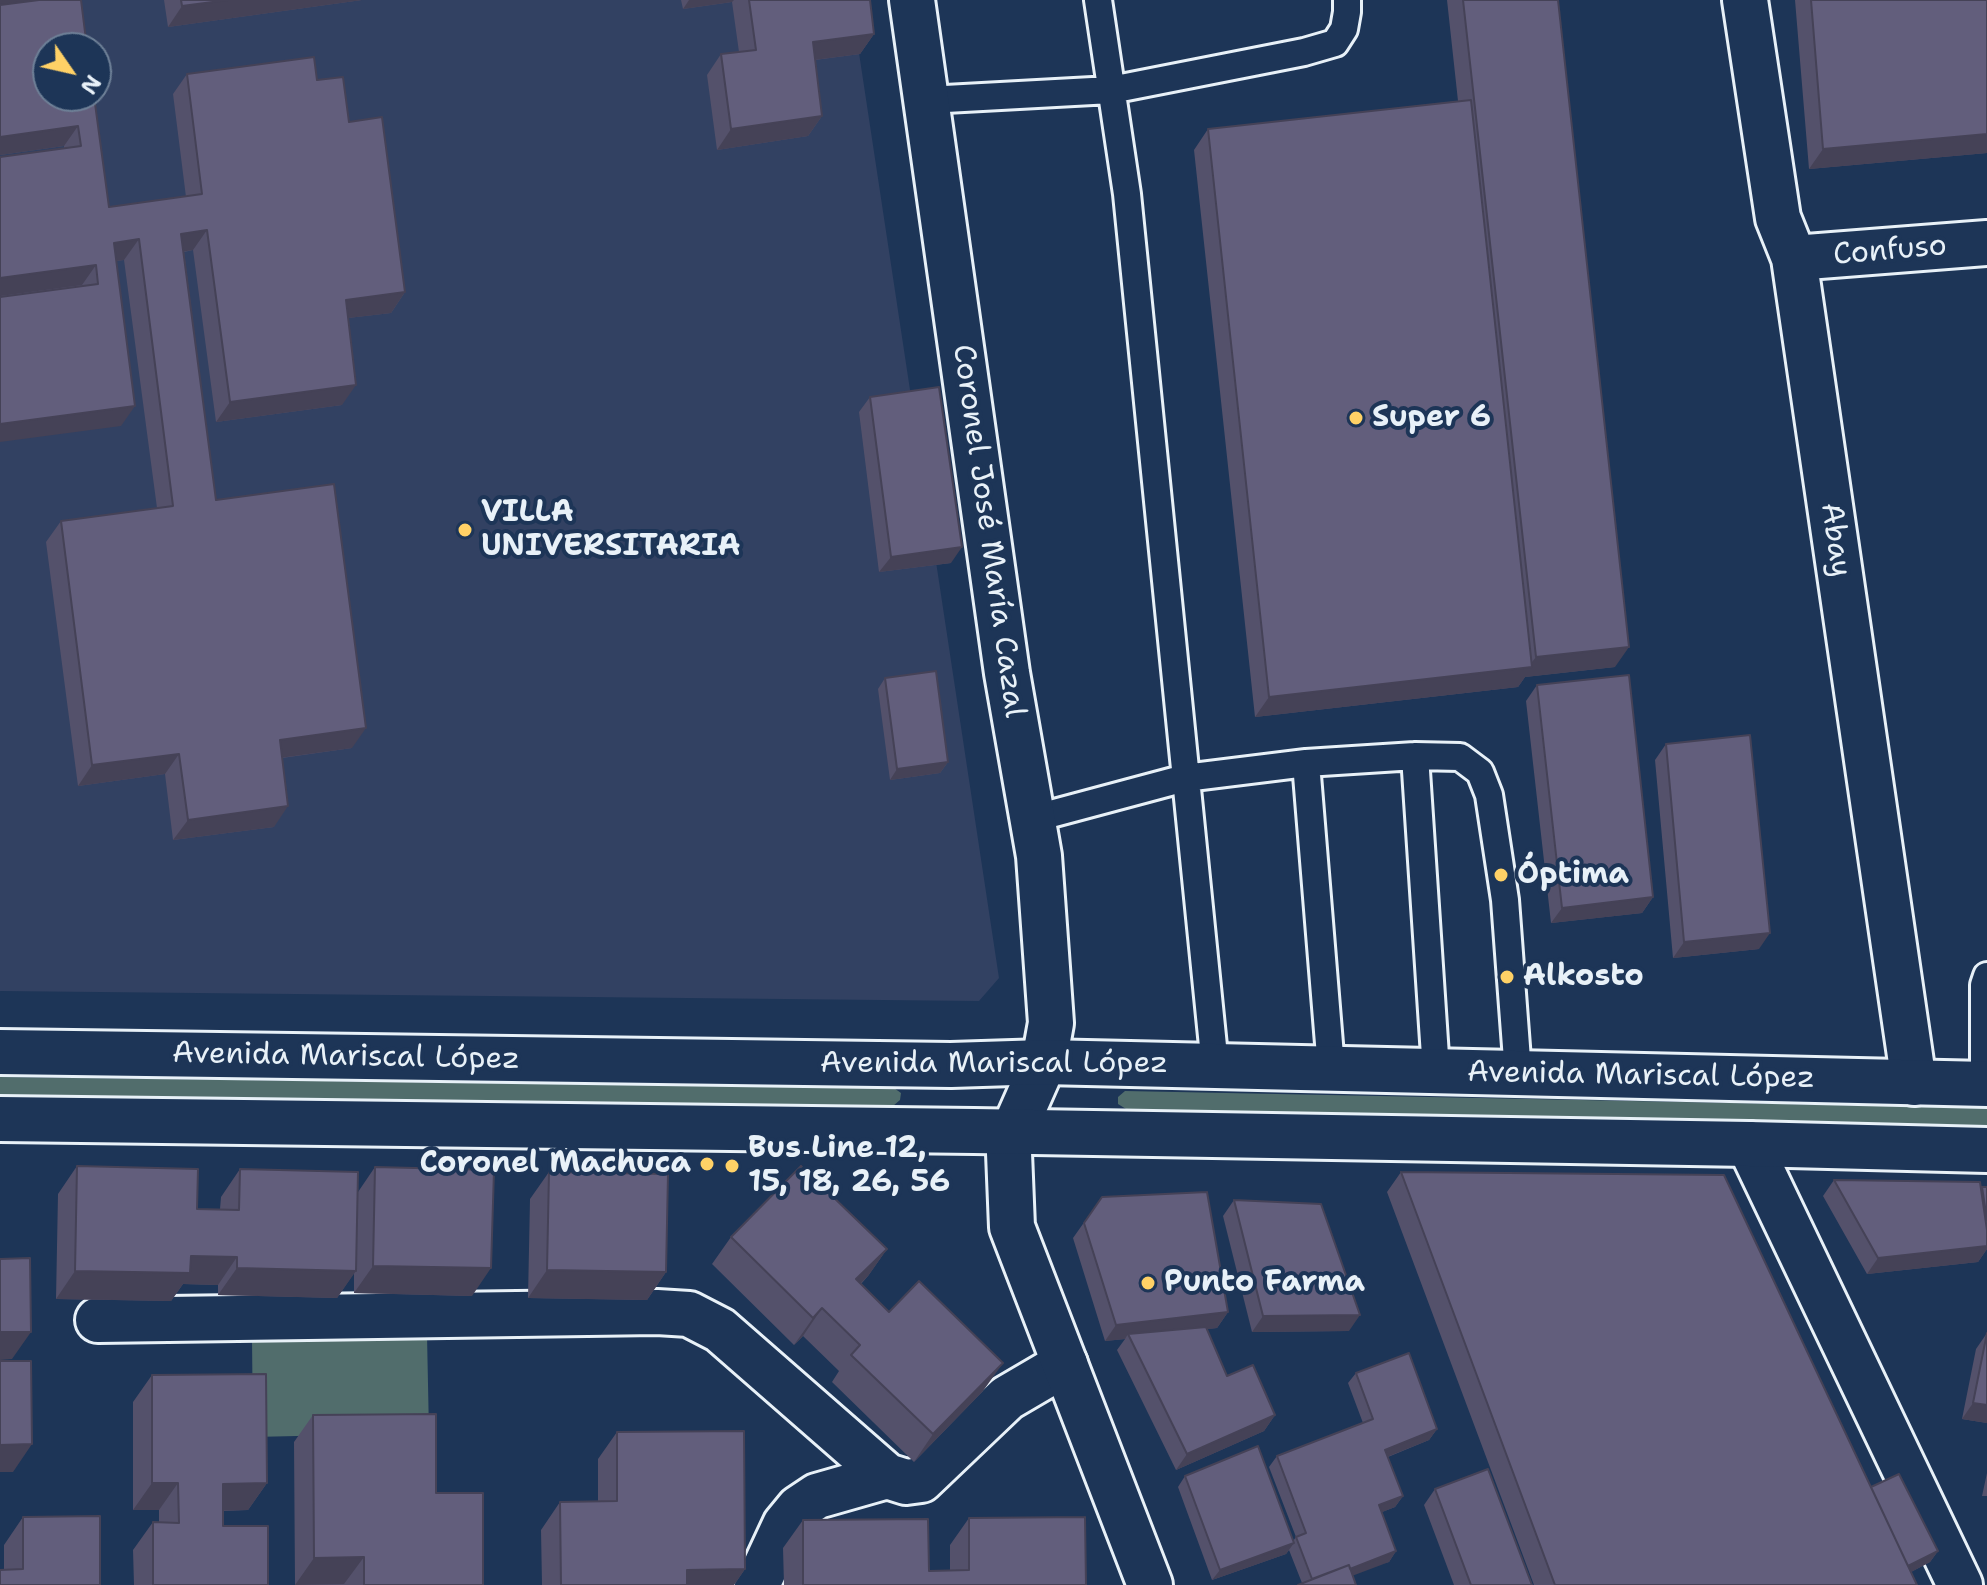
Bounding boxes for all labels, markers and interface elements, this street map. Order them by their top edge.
north arrow [32,32,112,112]
text: N [74,69,108,100]
street label: Confuso [1832,228,1948,274]
street label: Coronel José María Cazal [944,342,1032,720]
place label: Super 6 [1372,400,1491,436]
marker: Super 6 [1347,409,1365,427]
place label: VILLA UNIVERSITARIA [481,495,740,566]
street label: Abay [1812,500,1858,580]
marker: VILLA UNIVERSITARIA [456,521,474,539]
place label: Óptima [1517,857,1629,893]
marker: Óptima [1492,866,1510,884]
place label: Alkosto [1523,959,1644,995]
marker: Alkosto [1498,968,1516,986]
street label: Avenida Mariscal López [172,1036,520,1078]
street label: Avenida Mariscal López [820,1046,1168,1082]
street label: Avenida Mariscal López [1467,1055,1815,1097]
place label: Bus Line 12, 15, 18, 26, 56 [748,1131,950,1202]
place label: Coronel Machuca [419,1146,691,1182]
marker: Coronel Machuca [698,1155,716,1173]
marker: Bus Line 12, 15, 18, 26, 56 [723,1157,741,1175]
place label: Punto Farma [1164,1265,1365,1301]
marker: Punto Farma [1139,1274,1157,1292]

